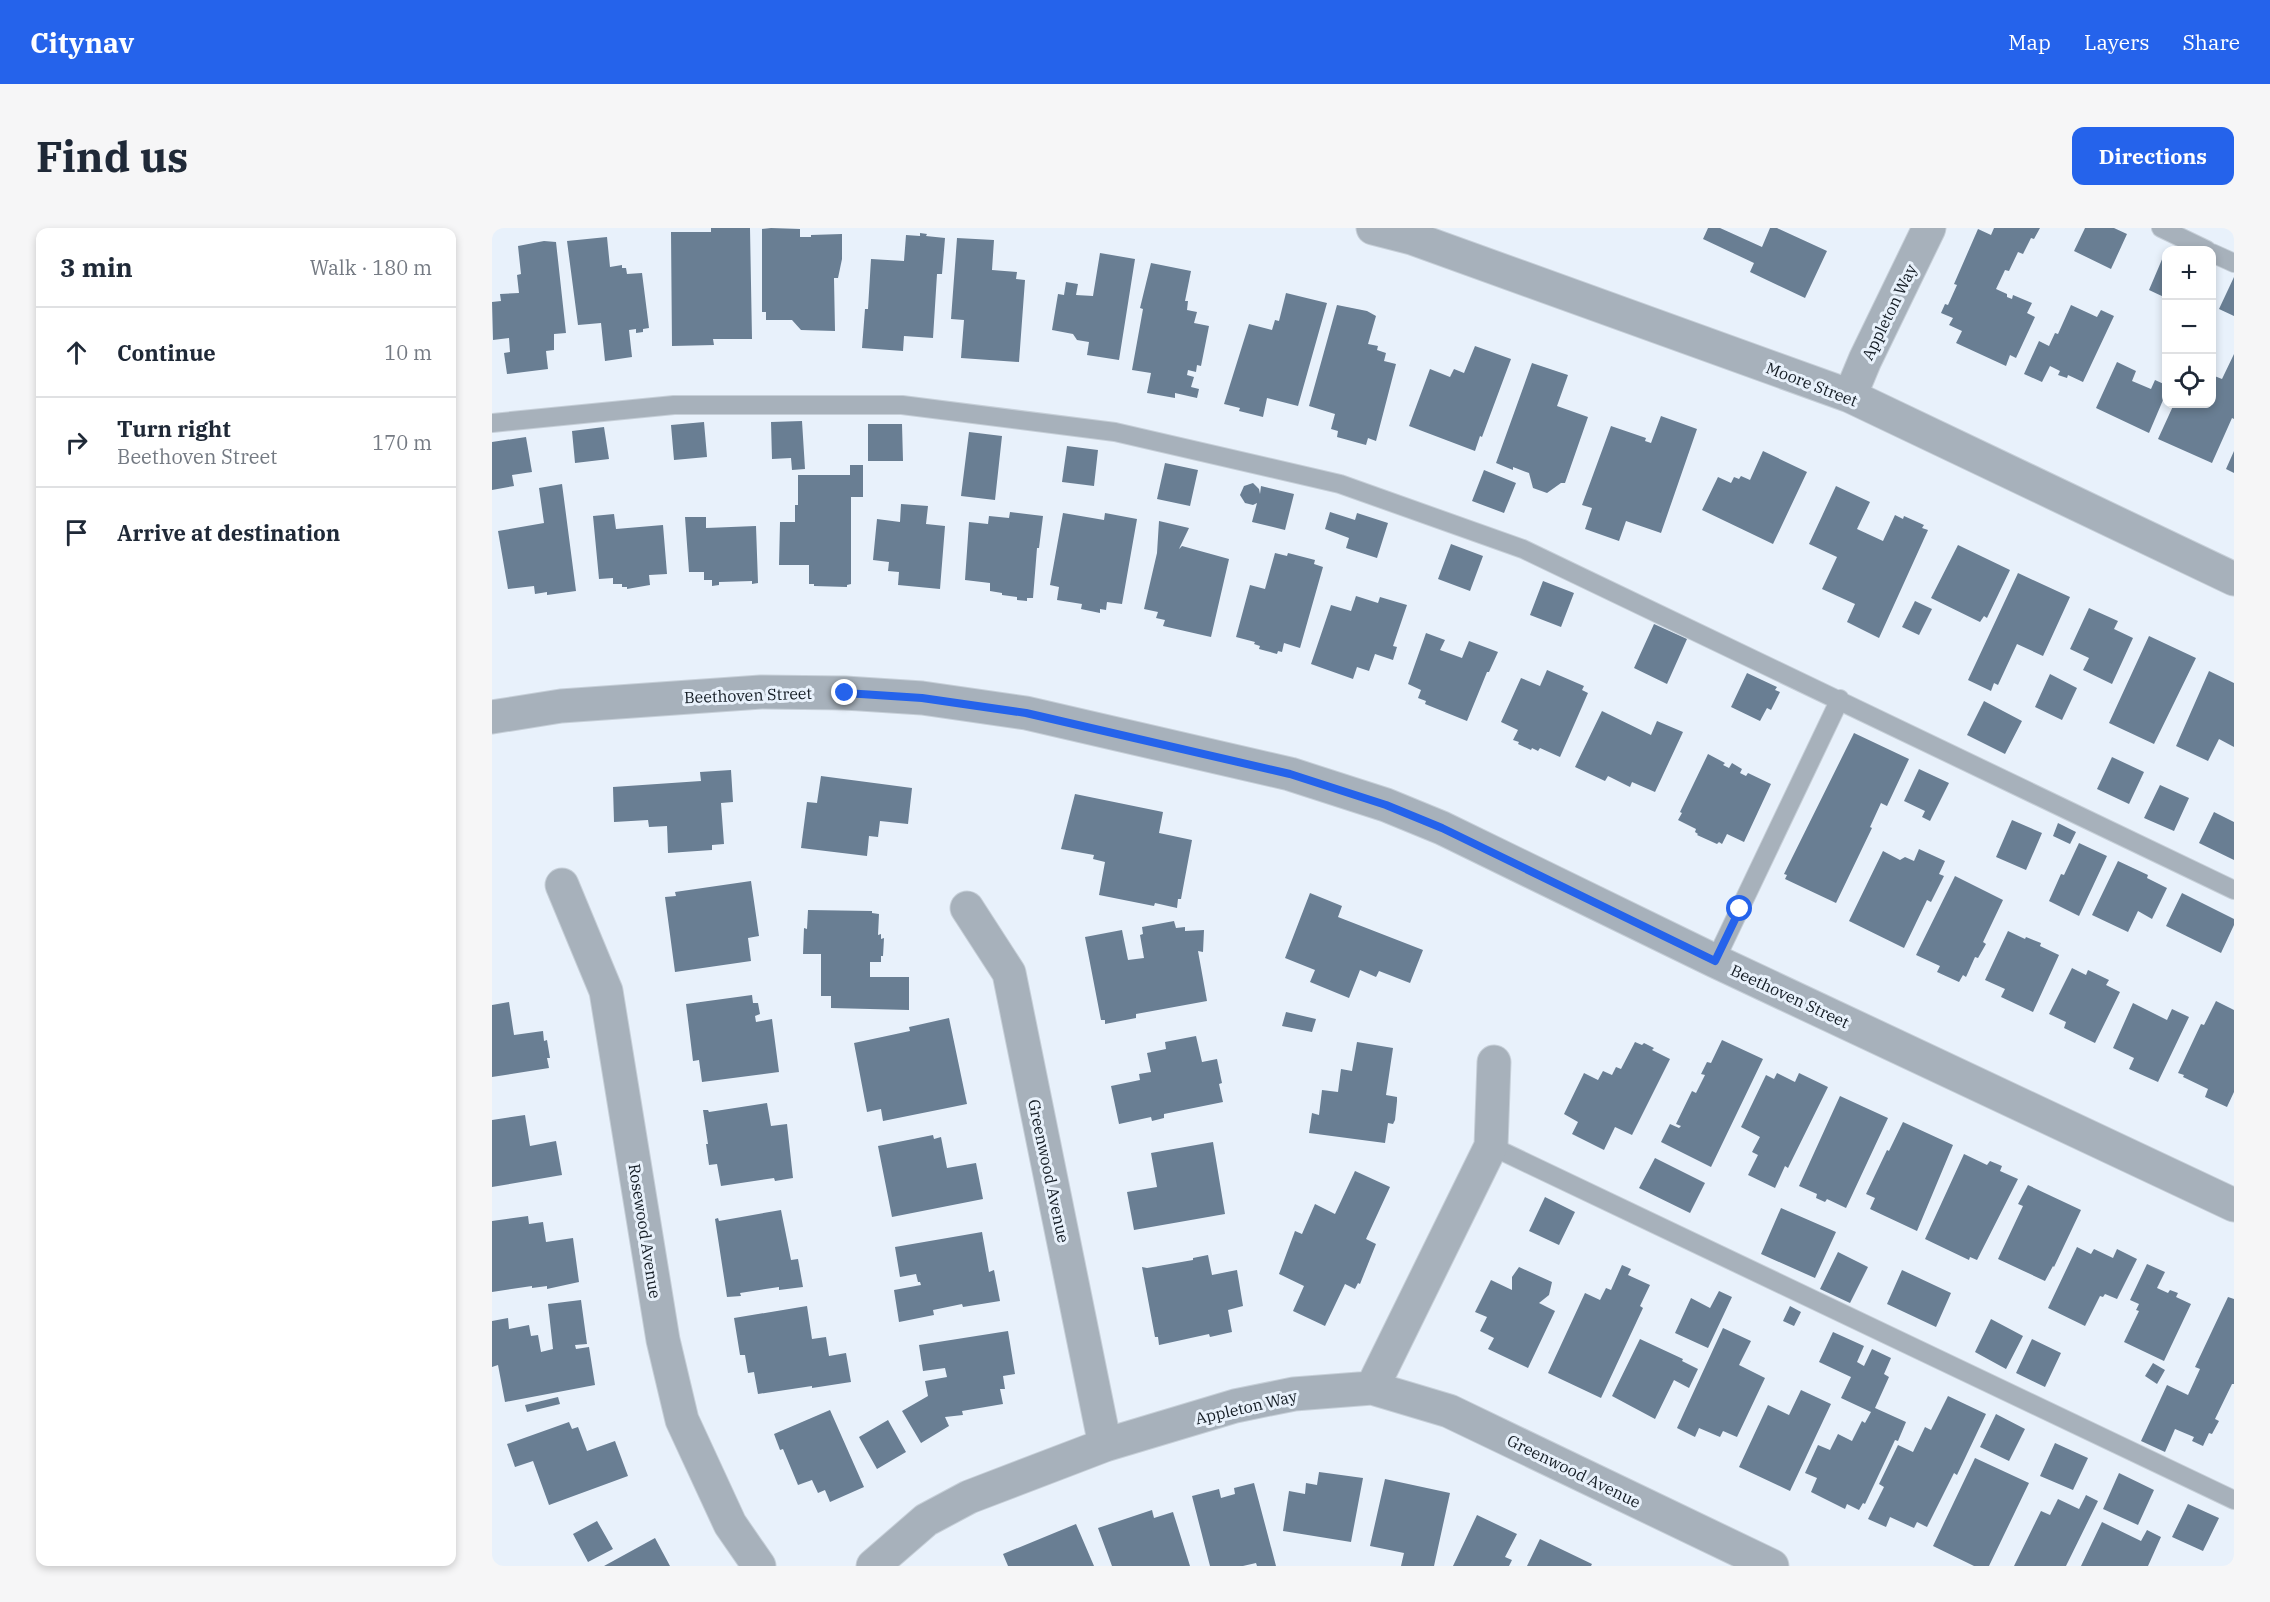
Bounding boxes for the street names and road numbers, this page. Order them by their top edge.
street label: Appleton Way [1857,260,1921,363]
street label: Moore Street [1763,357,1861,411]
street label: Beethoven Street [684,683,813,707]
street label: Beethoven Street [1728,960,1853,1032]
street label: Greenwood Avenue [1024,1097,1074,1245]
street label: Rosewood Avenue [624,1162,666,1300]
street label: Appleton Way [1193,1385,1299,1428]
street label: Greenwood Avenue [1504,1430,1644,1512]

